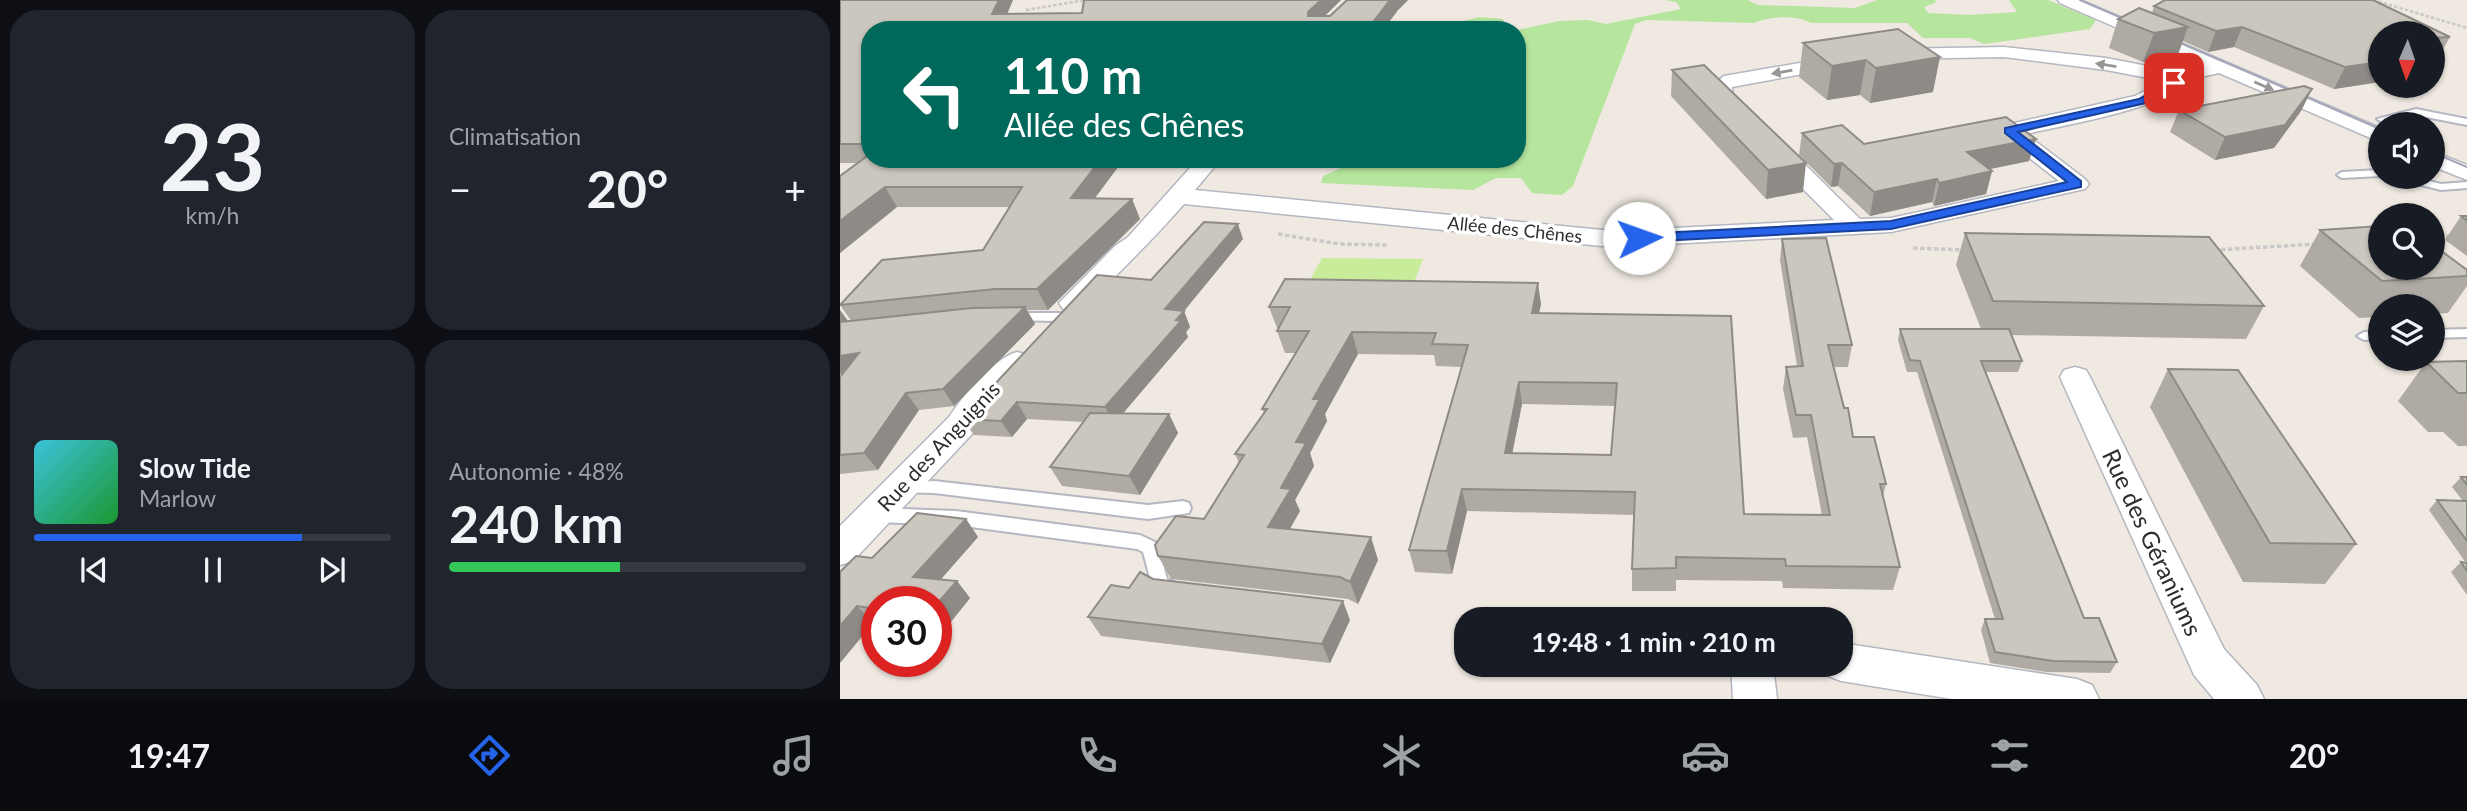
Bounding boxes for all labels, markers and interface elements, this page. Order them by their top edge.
north arrow [2368,21,2445,98]
map controls [2368,21,2445,371]
text: 110 m [1004,46,1142,104]
icon: left [889,49,980,140]
pin [2144,53,2204,113]
one-way arrow [2095,59,2117,70]
icon: arrive [2155,64,2193,102]
one-way arrow [1771,67,1793,78]
one-way arrow [2254,80,2275,91]
text: 23 [160,101,265,210]
text: Allée des Chênes [1004,105,1244,144]
button: sound [2368,112,2445,189]
text: Climatisation [449,122,581,150]
text: 20° [587,157,668,219]
text: − [449,166,471,212]
text: + [784,166,806,212]
text: km/h [186,201,239,229]
position arrow [1602,201,1676,275]
button: search [2368,203,2445,280]
street label: Allée des Chênes [1447,211,1584,247]
button: layers [2368,294,2445,371]
street label: Rue des Anguignis [872,376,1004,516]
street label: Rue des Géraniums [2097,444,2209,640]
text: Slow Tide [139,452,251,484]
text: Autonomie · 48% [449,457,624,485]
text: Marlow [139,484,216,512]
text: 240 km [449,492,623,554]
icon: previous [75,551,113,589]
icon: pause [194,551,232,589]
icon: next [313,551,351,589]
speed limit sign: 30 [861,586,952,677]
text: 19:48 · 1 min · 210 m [1531,626,1776,658]
icon: directions [465,731,514,780]
icon: music [769,731,818,780]
icon: phone [1073,731,1122,780]
icon: climate [1377,731,1426,780]
icon: car [1681,731,1730,780]
icon: filters [1985,731,2034,780]
text: 19:47 [128,736,210,775]
text: 20° [2289,736,2339,775]

